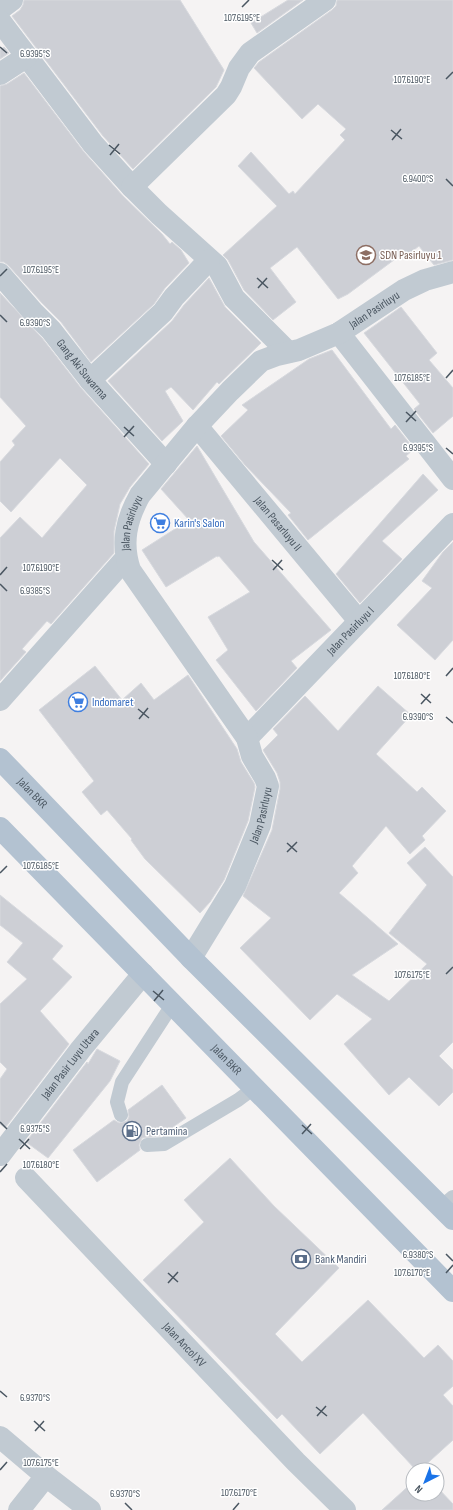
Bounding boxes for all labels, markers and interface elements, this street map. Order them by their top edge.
text: 107.6195°E [224,12,260,24]
text: 6.9395°S [20,48,50,60]
text: 107.6190°E [394,74,430,86]
text: 6.9400°S [403,173,433,185]
school or university icon: SDN Pasirluyu 1 [355,244,377,266]
place label: SDN Pasirluyu 1 [380,248,442,263]
text: 107.6195°E [23,264,59,276]
street label: Jalan Pasirluyu [345,288,402,332]
text: 6.9390°S [20,317,50,329]
street label: Gang Aki Suwarma [53,336,112,403]
text: 107.6185°E [394,372,430,384]
text: 6.9395°S [403,442,433,454]
street label: Jalan Pasirluyu [118,492,146,552]
street label: Jalan Pasarluyu II [250,492,305,554]
supermarket icon: Karin's Salon [149,512,171,534]
place label: Karin's Salon [174,516,225,531]
text: 107.6190°E [23,562,59,574]
text: 6.9385°S [20,585,50,597]
street label: Jalan Pasirluyu I [323,603,377,659]
text: 107.6180°E [394,670,430,682]
supermarket icon: Indomaret [67,691,89,713]
place label: Indomaret [92,695,134,710]
text: 6.9390°S [403,711,433,723]
street label: Jalan BKR [14,774,51,812]
street label: Jalan Pasirluyu [245,786,275,846]
text: 107.6185°E [23,860,59,872]
text: 107.6175°E [394,969,430,981]
street label: Jalan Pasir Luyu Utara [37,1025,103,1103]
street label: Jalan BKR [207,1040,245,1078]
fuel station icon: Pertamina [121,1120,143,1142]
text: 6.9375°S [20,1123,50,1135]
place label: Pertamina [146,1124,188,1139]
text: 107.6180°E [23,1159,59,1171]
bank icon: Bank Mandiri [290,1248,312,1270]
text: 6.9380°S [403,1249,433,1261]
place label: Bank Mandiri [315,1252,366,1267]
text: 107.6170°E [394,1267,430,1279]
street label: Jalan Ancol XV [159,1319,210,1371]
text: 6.9370°S [20,1392,50,1404]
text: 107.6175°E [23,1457,59,1469]
north arrow [405,1462,445,1502]
text: N [412,1482,425,1496]
text: 107.6170°E [221,1487,257,1499]
text: 6.9370°S [110,1488,140,1500]

